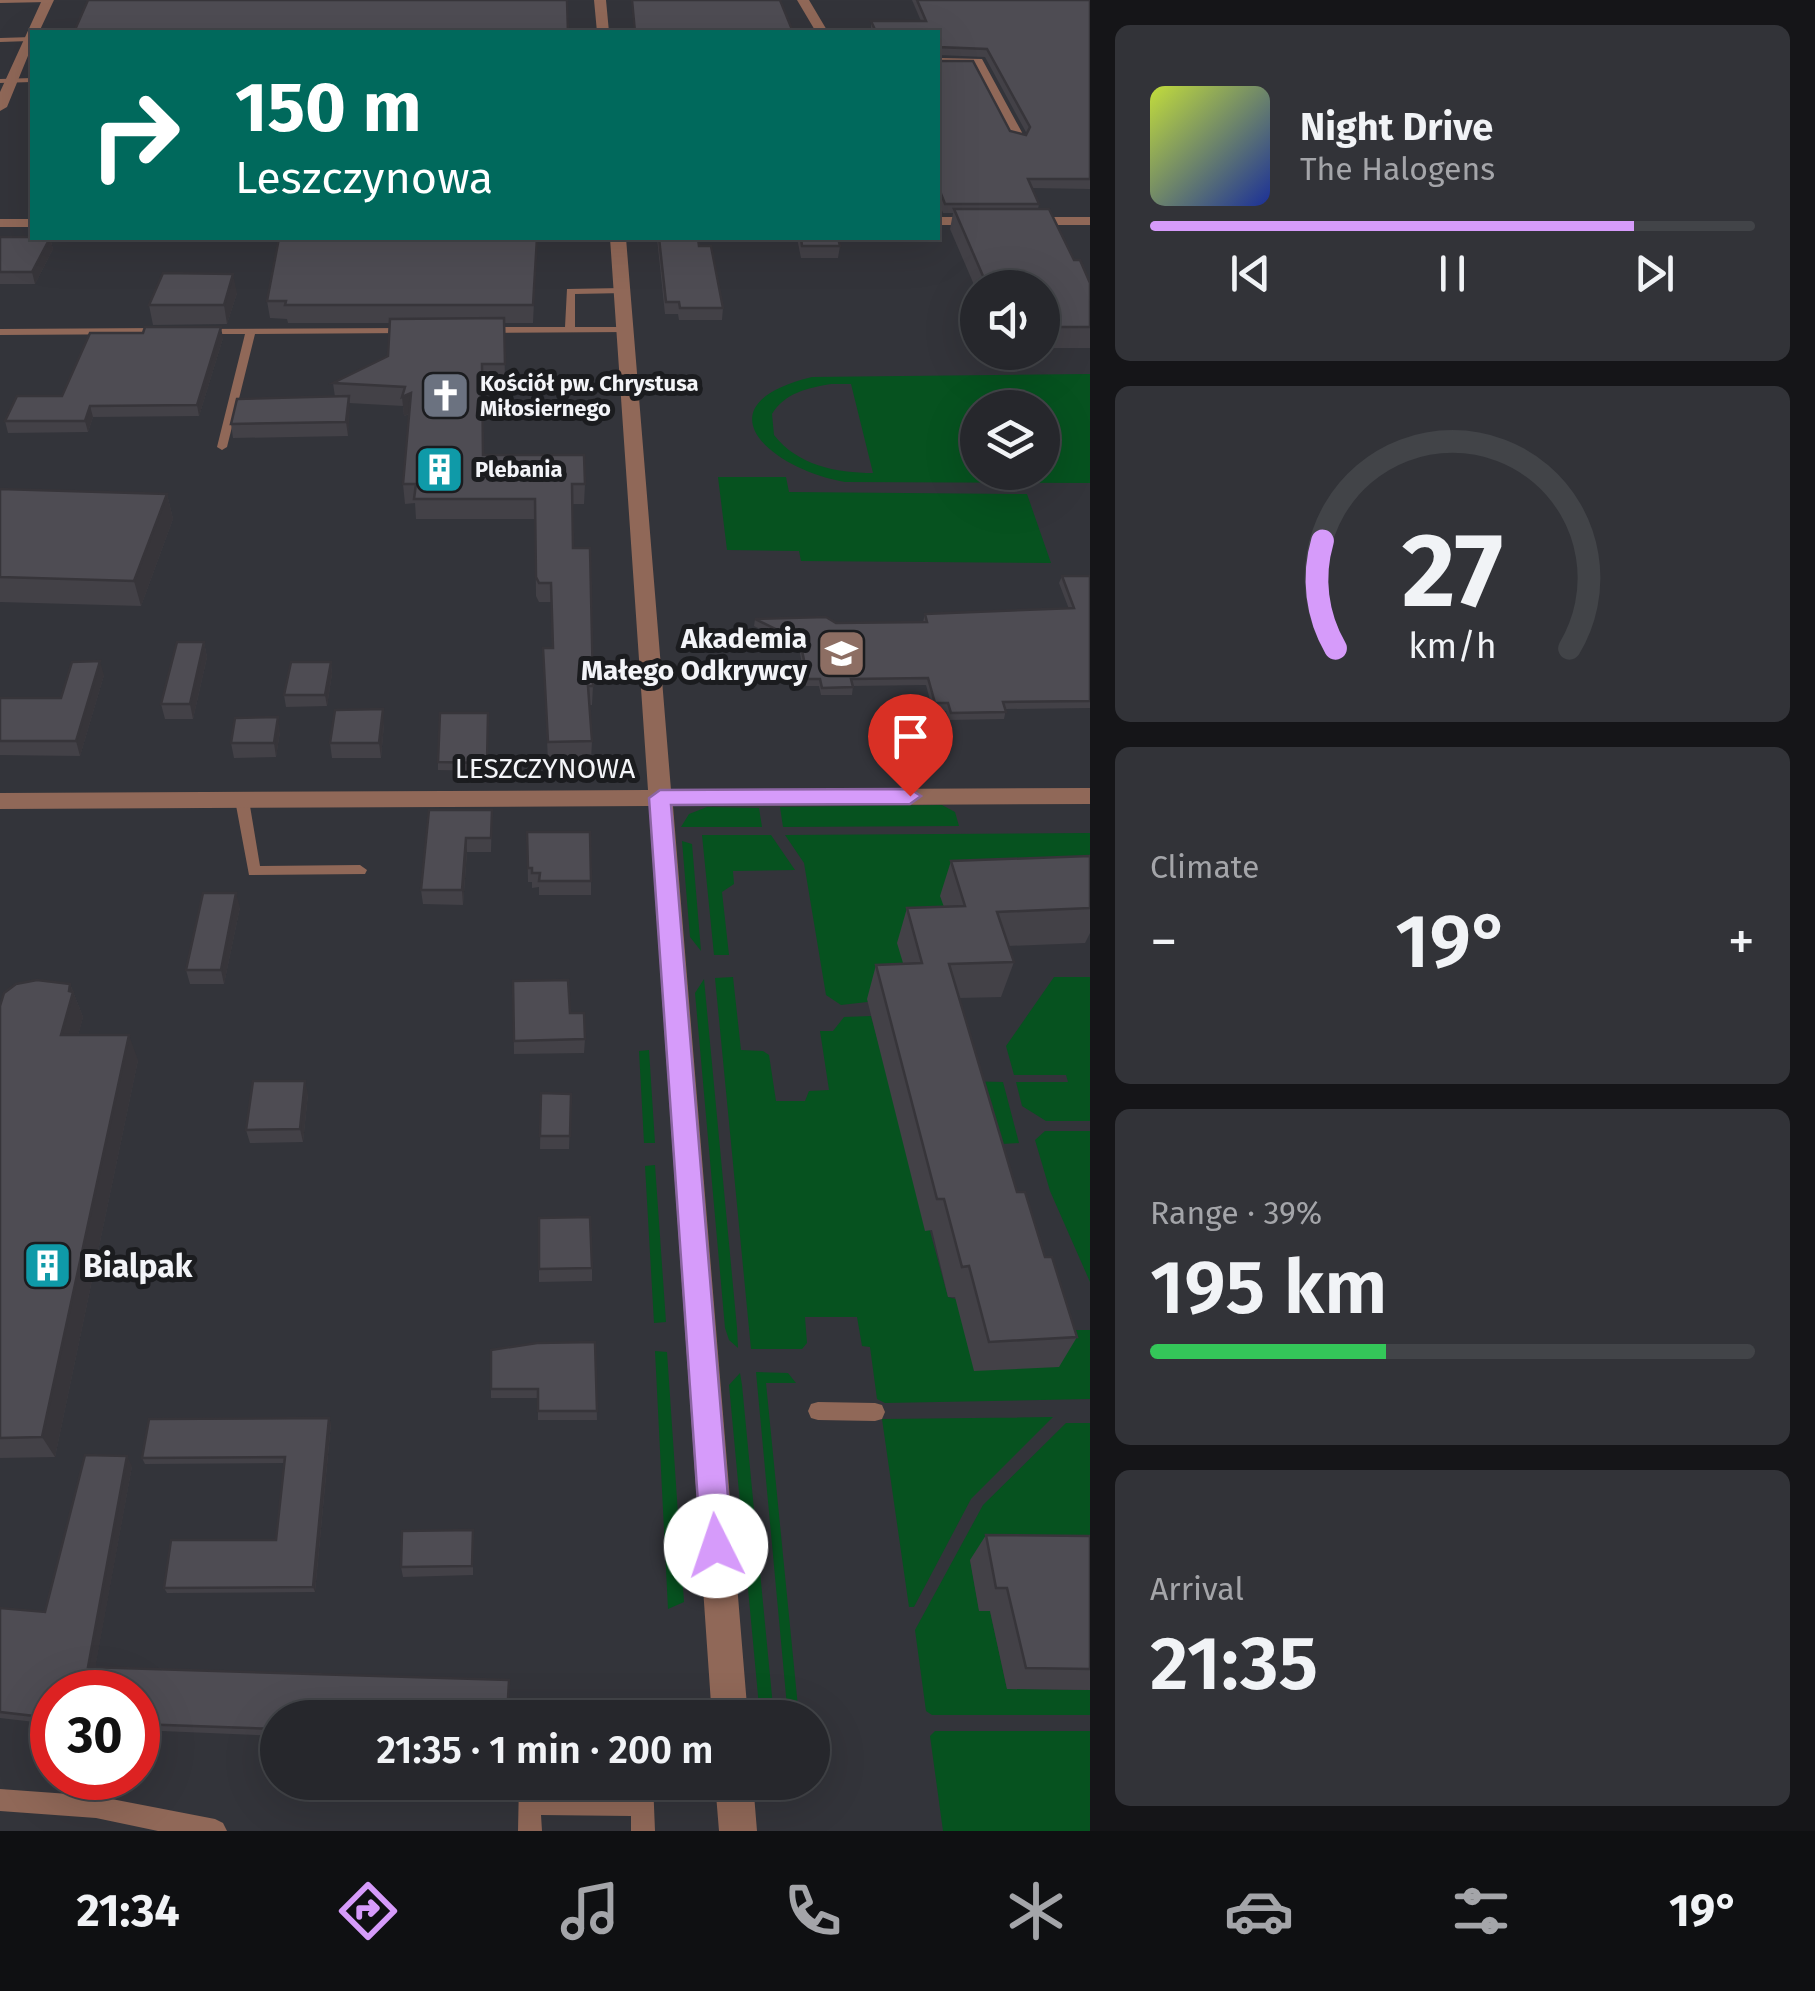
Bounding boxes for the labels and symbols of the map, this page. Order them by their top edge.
church icon: Kościół pw. Chrystusa Miłosiernego [419,370,471,422]
place label: Kościół pw. Chrystusa Miłosiernego [480,370,699,422]
building icon: Plebania [414,443,466,495]
place label: Plebania [475,456,562,483]
place label: Akademia Małego Odkrywcy [581,622,807,687]
school or university icon: Akademia Małego Odkrywcy [816,628,868,680]
pin [868,694,953,797]
street label: LESZCZYNOWA [455,752,635,785]
building icon: Bialpak [22,1240,74,1292]
place label: Bialpak [83,1247,193,1285]
position arrow [664,1494,768,1598]
speed limit sign: 30 [30,1670,160,1800]

